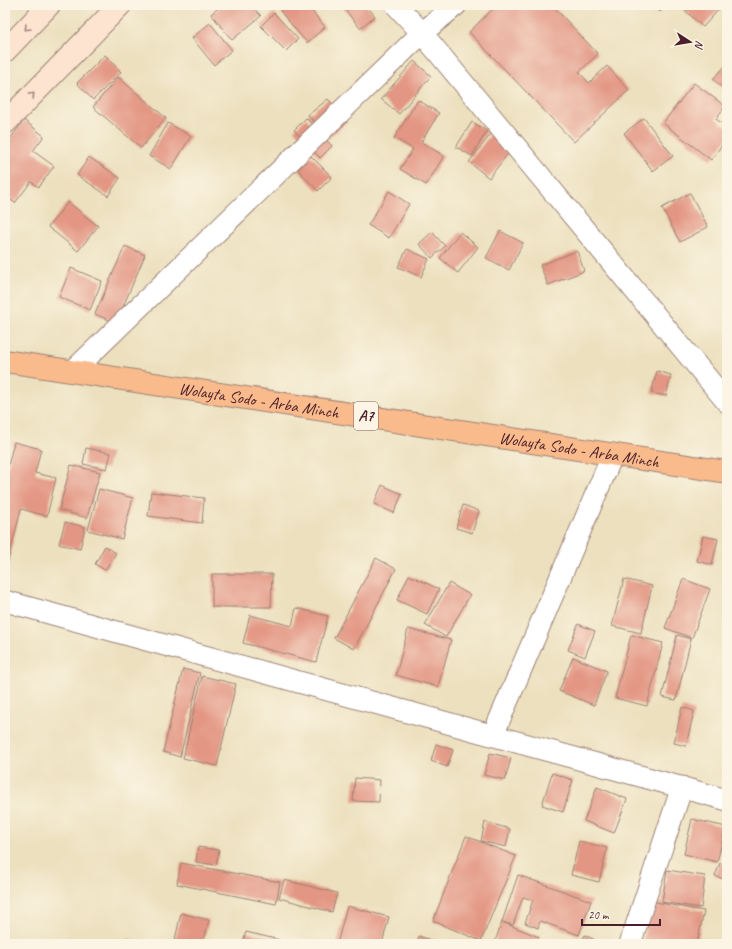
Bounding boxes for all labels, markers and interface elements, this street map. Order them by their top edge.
north arrow [670,22,710,62]
one-way arrow [24,23,32,31]
text: N [692,39,707,51]
one-way arrow [27,92,35,100]
street label: Wolayta Sodo - Arba Minch [178,377,342,423]
road number: A7 [354,402,378,430]
street label: Wolayta Sodo - Arba Minch [498,427,662,472]
scale bar [582,901,660,927]
text: 20 m [588,907,610,923]

